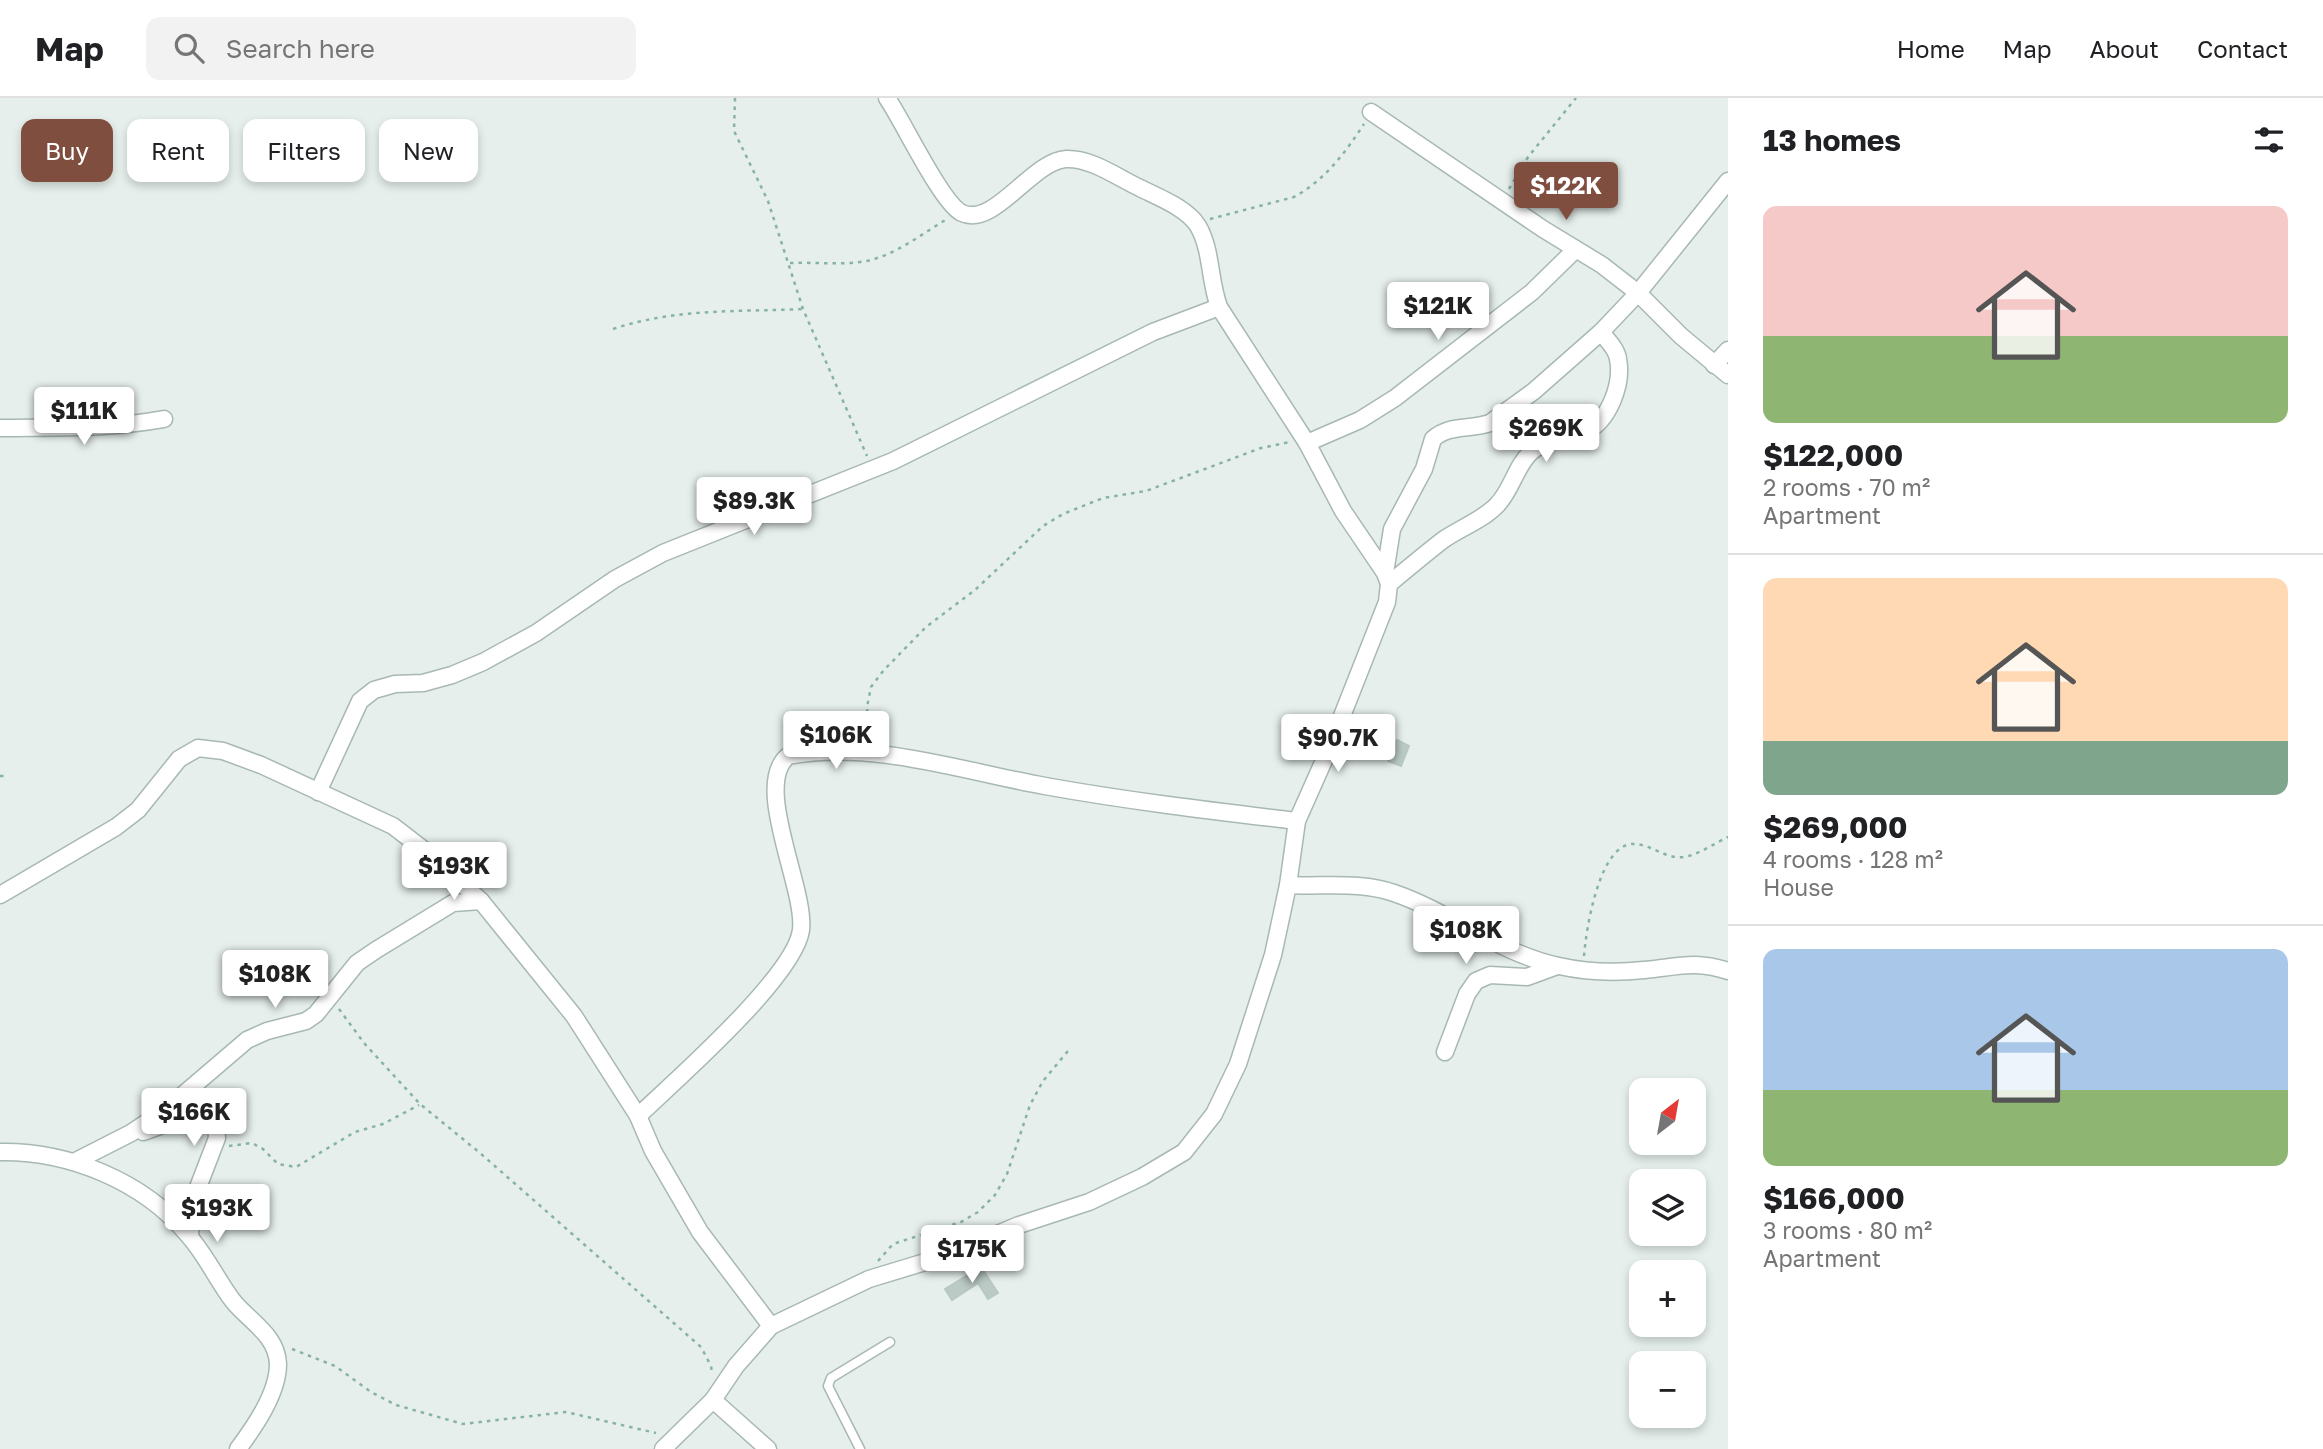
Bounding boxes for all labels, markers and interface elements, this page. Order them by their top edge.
search box [146,17,636,80]
text: Map [35,29,104,68]
icon: search [170,29,208,67]
text: Search here [226,33,375,64]
text: Home [1897,34,1965,63]
text: Map [2003,34,2052,63]
text: About [2090,34,2159,63]
text: Contact [2197,34,2288,63]
chip: Buy [21,119,113,182]
chip: Rent [127,119,229,182]
chip: Filters [243,119,365,182]
chip: New [379,119,478,182]
icon: filters [2250,121,2288,159]
text: 13 homes [1763,122,1901,158]
pin: $122K [1517,162,1615,222]
text: $122K [1530,171,1602,199]
icon: home [1963,252,2089,378]
pin: $121K [1389,282,1487,342]
text: $121K [1403,291,1473,319]
pin: $111K [35,388,133,447]
text: $111K [50,396,118,424]
pin: $269K [1497,404,1595,464]
text: $269K [1508,413,1584,441]
text: $122,000 [1763,437,1903,473]
text: 2 rooms · 70 m² [1763,473,1930,501]
pin: $89.3K [697,478,811,537]
text: $89.3K [713,486,795,514]
text: Apartment [1763,501,1881,529]
icon: home [1963,624,2089,750]
pin: $106K [787,712,885,771]
pin: $90.7K [1281,714,1395,774]
text: $106K [799,720,873,748]
text: $90.7K [1297,723,1379,751]
text: $269,000 [1763,809,1908,845]
pin: $193K [405,842,503,902]
text: 4 rooms · 128 m² [1763,845,1943,873]
text: $193K [418,851,490,879]
text: House [1763,873,1834,901]
pin: $108K [1417,906,1515,966]
text: $108K [1429,915,1503,943]
pin: $108K [226,950,324,1010]
text: $108K [238,959,312,987]
icon: home [1963,995,2089,1121]
north arrow [1629,1078,1706,1155]
map controls [1629,1078,1706,1428]
pin: $166K [145,1088,243,1148]
text: $166K [157,1097,231,1125]
button: layers [1629,1169,1706,1246]
text: $166,000 [1763,1180,1905,1216]
pin: $193K [168,1184,266,1244]
text: $193K [181,1193,253,1221]
text: 3 rooms · 80 m² [1763,1216,1932,1244]
pin: $175K [923,1226,1021,1285]
text: $175K [937,1234,1007,1262]
text: Apartment [1763,1244,1881,1272]
button: + [1629,1260,1706,1337]
button: − [1629,1351,1706,1428]

